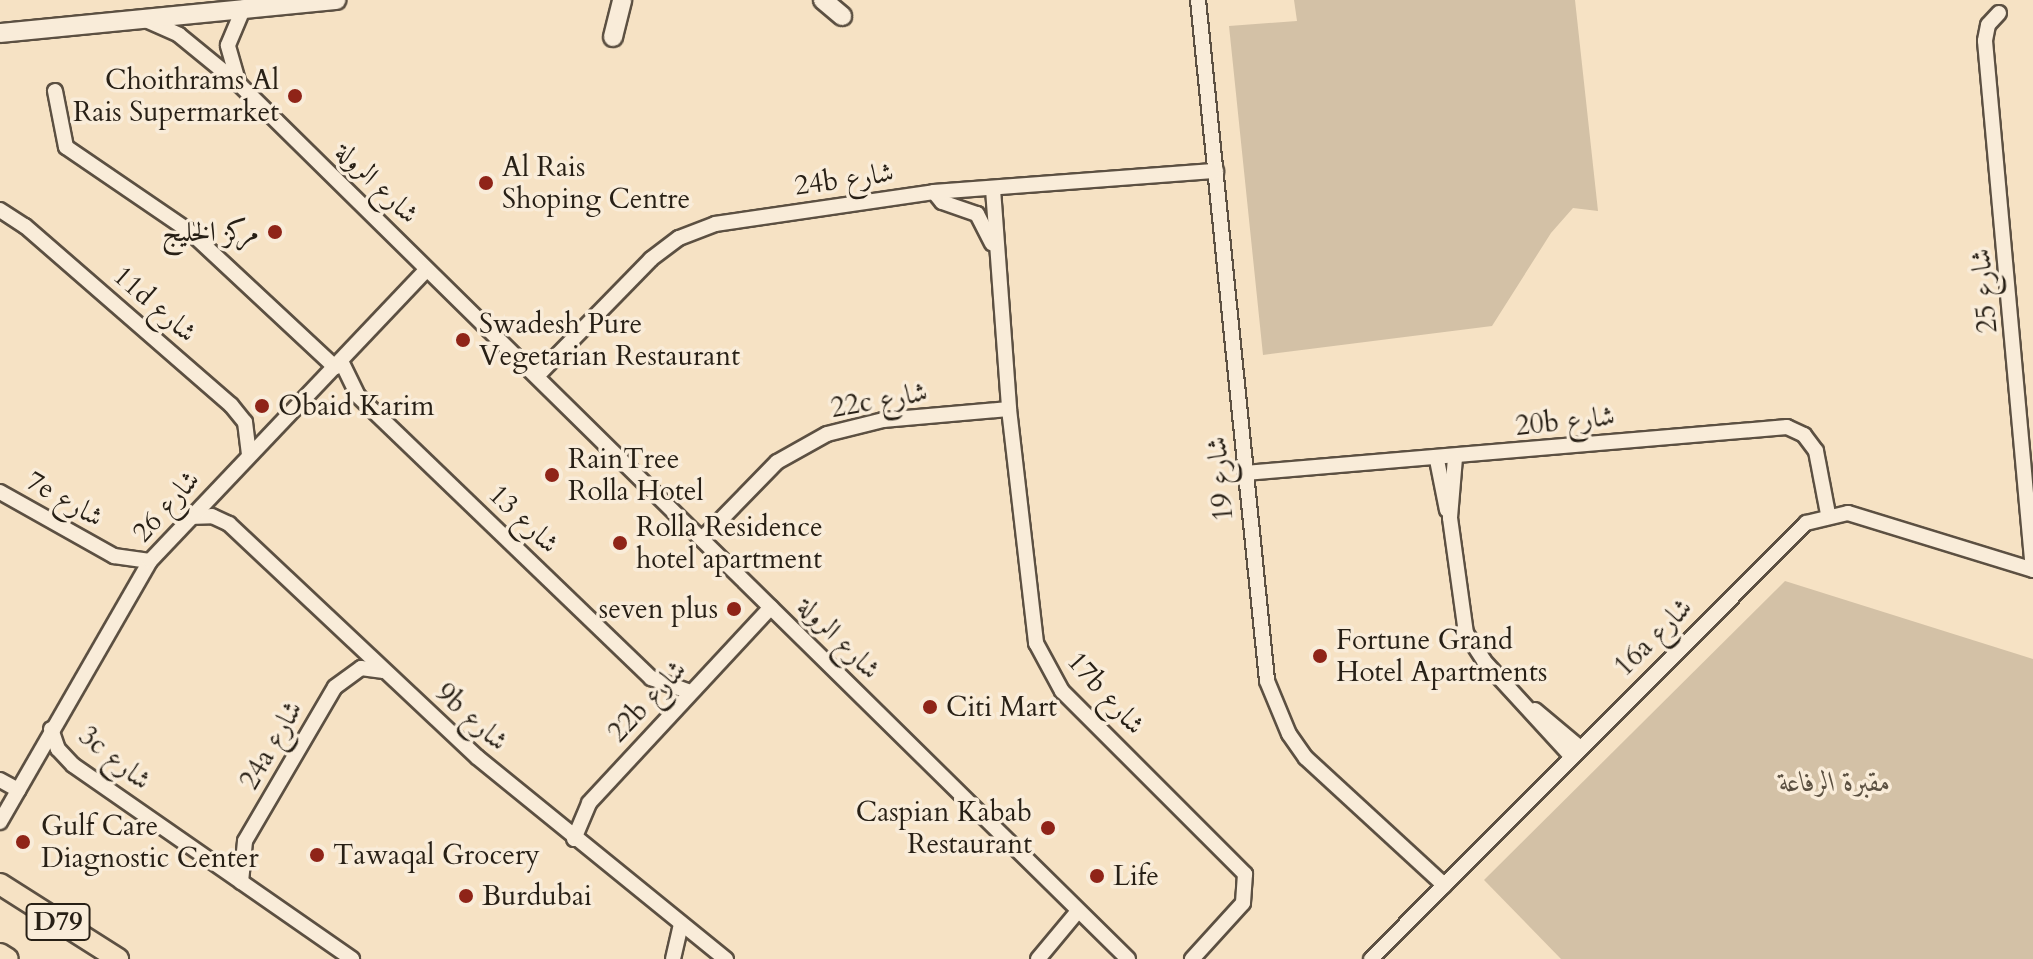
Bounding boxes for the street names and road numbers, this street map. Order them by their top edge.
street label: شارع الرولة [328,135,426,231]
street label: 24b شارع [792,155,896,203]
street label: شارع 25 [1964,247,2004,335]
street label: 11d شارع [106,259,204,349]
street label: 22c شارع [828,375,930,425]
street label: 20b شارع [1514,399,1616,443]
street label: شارع 19 [1200,435,1240,523]
street label: شارع 26 [125,463,207,549]
street label: 7e شارع [21,464,109,534]
street label: شارع 13 [482,477,566,561]
street label: شارع الرولة [791,590,887,686]
street label: 16a شارع [1607,591,1699,683]
street label: 17b شارع [1060,645,1152,741]
street label: 22b شارع [601,653,693,749]
street label: 9b شارع [429,676,515,758]
street label: 24a شارع [232,695,310,795]
street label: 3c شارع [72,719,158,797]
road number: D79 [24,900,92,944]

